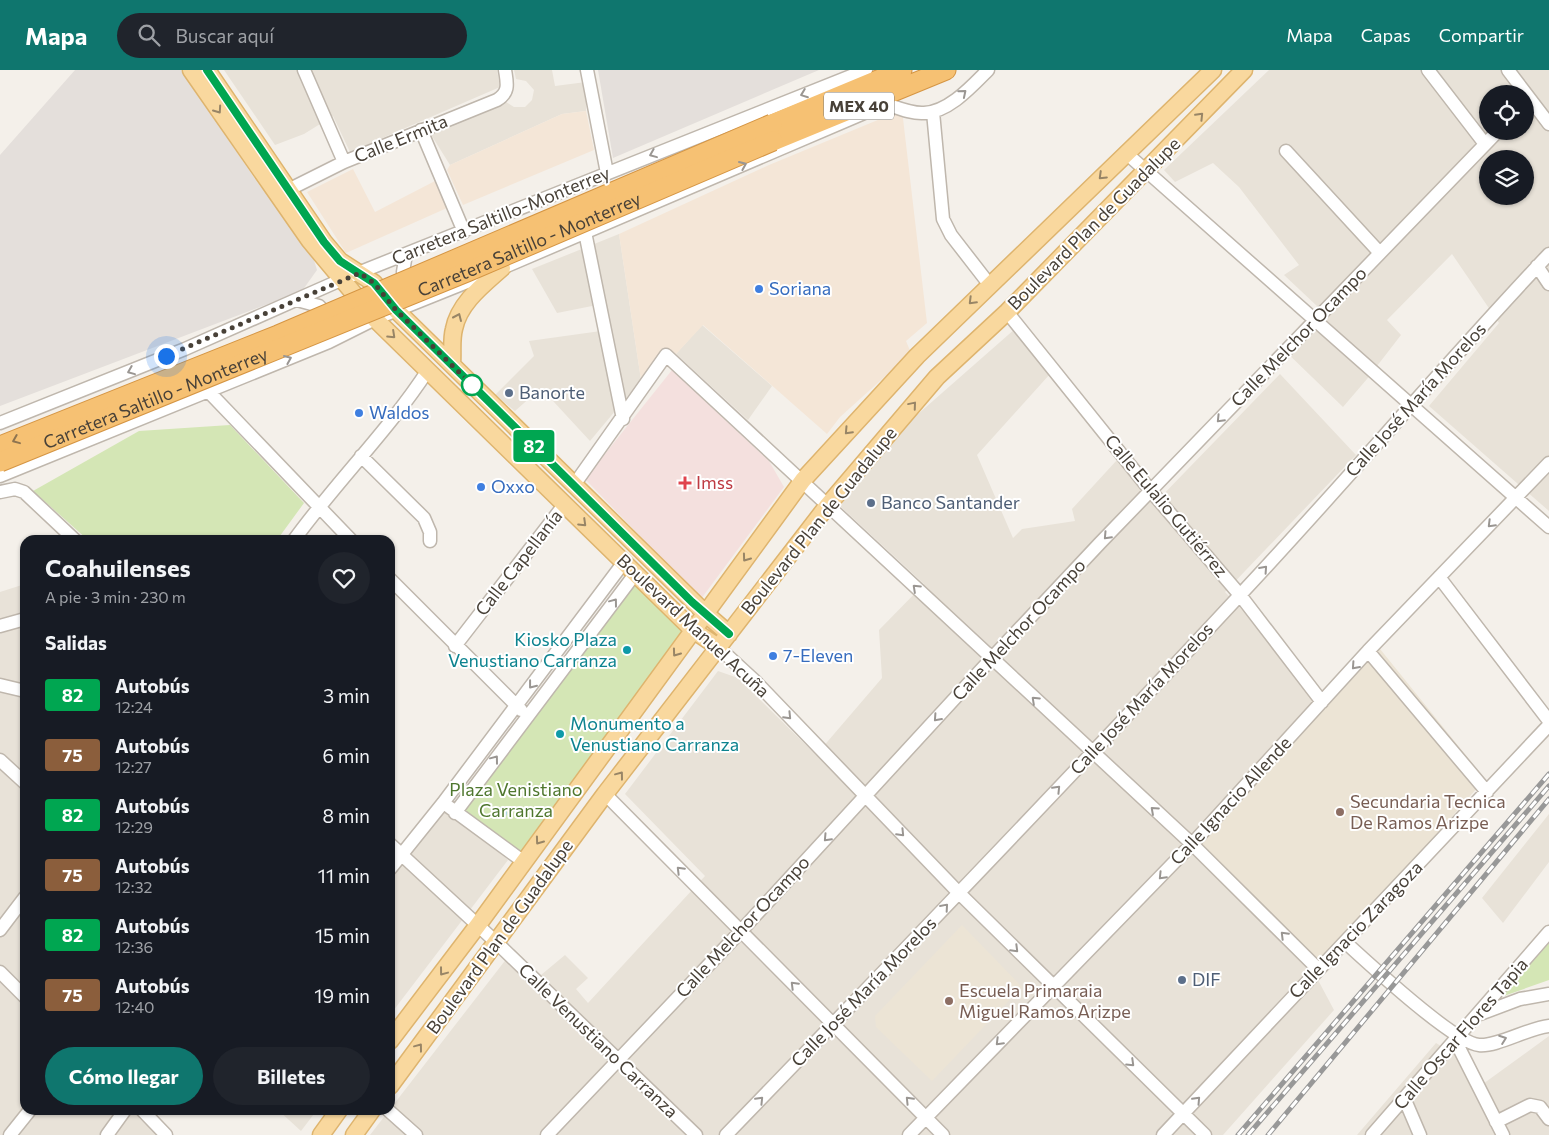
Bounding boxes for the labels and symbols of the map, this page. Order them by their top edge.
one-way arrow [800,88,809,98]
one-way arrow [958,89,967,98]
road number: MEX 40 [824,92,894,120]
one-way arrow [212,105,221,114]
street label: Calle Ermita [351,109,451,167]
one-way arrow [1194,113,1203,122]
street label: Boulevard Plan de Guadalupe [1002,132,1184,314]
one-way arrow [649,148,658,158]
one-way arrow [739,160,747,170]
street label: Carretera Saltillo-Monterrey [388,161,613,269]
one-way arrow [1098,170,1107,179]
street label: Carretera Saltillo - Monterrey [414,187,644,301]
street label: Calle Melchor Ocampo [1226,262,1371,411]
place label: Soriana [769,277,831,299]
marker: Soriana [753,283,765,295]
one-way arrow [969,295,978,304]
one-way arrow [452,313,463,322]
street label: Calle José María Morelos [1340,318,1490,481]
one-way arrow [387,329,396,338]
street label: Carretera Saltillo - Monterrey [40,342,271,453]
your location [154,344,179,369]
one-way arrow [283,354,292,365]
one-way arrow [127,364,136,375]
unlabelled marker [461,374,483,396]
place label: Banorte [519,381,585,403]
marker: Banorte [503,387,515,399]
place label: Waldos [369,401,430,423]
one-way arrow [907,402,916,411]
marker: Waldos [353,407,365,419]
one-way arrow [1217,413,1226,422]
street label: Boulevard Plan de Guadalupe [736,422,901,619]
one-way arrow [845,426,854,435]
line badge: 82 [512,430,556,462]
street label: Calle Eulalio Gutiérrez [1101,430,1233,581]
one-way arrow [13,434,21,444]
place label: Imss [696,471,733,493]
place label: Oxxo [491,475,535,497]
marker: Imss [678,476,692,490]
marker: Oxxo [475,481,487,493]
place label: Banco Santander [881,491,1020,513]
marker: Banco Santander [865,497,877,509]
street label: Calle Capellanía [470,505,566,620]
one-way arrow [577,517,586,526]
one-way arrow [1488,518,1497,527]
one-way arrow [1104,530,1113,539]
street label: Boulevard Manuel Acuña [613,549,775,702]
one-way arrow [744,552,752,561]
street label: Calle Melchor Ocampo [947,554,1090,705]
one-way arrow [1259,565,1268,574]
one-way arrow [913,585,922,594]
one-way arrow [608,598,617,608]
street label: Calle José María Morelos [1065,618,1217,779]
place label: Kiosko Plaza Venustiano Carranza [448,628,617,671]
marker: Kiosko Plaza Venustiano Carranza [621,644,633,656]
place label: 7-Eleven [783,644,853,666]
one-way arrow [673,647,682,657]
marker: 7-Eleven [767,650,779,662]
one-way arrow [1351,661,1360,670]
one-way arrow [529,679,538,689]
one-way arrow [1031,697,1040,706]
one-way arrow [782,710,791,719]
place label: Monumento a Venustiano Carranza [570,712,739,755]
one-way arrow [934,713,943,722]
marker: Monumento a Venustiano Carranza [554,728,566,740]
street label: Calle Ignacio Allende [1165,732,1295,869]
one-way arrow [489,755,498,765]
one-way arrow [614,772,622,781]
park label: Plaza Venistiano Carranza [449,778,583,821]
one-way arrow [1051,786,1060,795]
place label: Secundaria Tecnica De Ramos Arizpe [1350,790,1506,833]
marker: Secundaria Tecnica De Ramos Arizpe [1334,806,1346,818]
one-way arrow [1151,807,1160,816]
one-way arrow [895,827,904,836]
one-way arrow [824,832,833,841]
street label: Boulevard Plan de Guadalupe [421,835,577,1038]
one-way arrow [536,835,545,845]
street label: Calle Melchor Ocampo [671,851,814,1002]
street label: Calle Ignacio Zaragoza [1284,856,1427,1003]
one-way arrow [677,866,686,875]
one-way arrow [1158,870,1167,879]
one-way arrow [940,903,949,912]
street label: Calle José María Morelos [786,912,941,1071]
one-way arrow [1280,932,1289,941]
one-way arrow [1009,943,1018,952]
street label: Calle Oscar Flores Tapia [1388,953,1532,1114]
street label: Calle Venustiano Carranza [514,958,683,1122]
one-way arrow [440,966,448,975]
place label: DIF [1192,968,1221,990]
marker: DIF [1176,974,1188,986]
place label: Escuela Primaraia Miguel Ramos Arizpe [959,979,1131,1022]
one-way arrow [791,982,800,991]
marker: Escuela Primaraia Miguel Ramos Arizpe [943,995,955,1007]
one-way arrow [1498,1035,1507,1045]
one-way arrow [996,1036,1005,1045]
one-way arrow [414,1044,422,1053]
one-way arrow [1125,1057,1134,1066]
one-way arrow [754,1097,763,1106]
one-way arrow [906,1097,915,1106]
one-way arrow [1191,1097,1200,1106]

